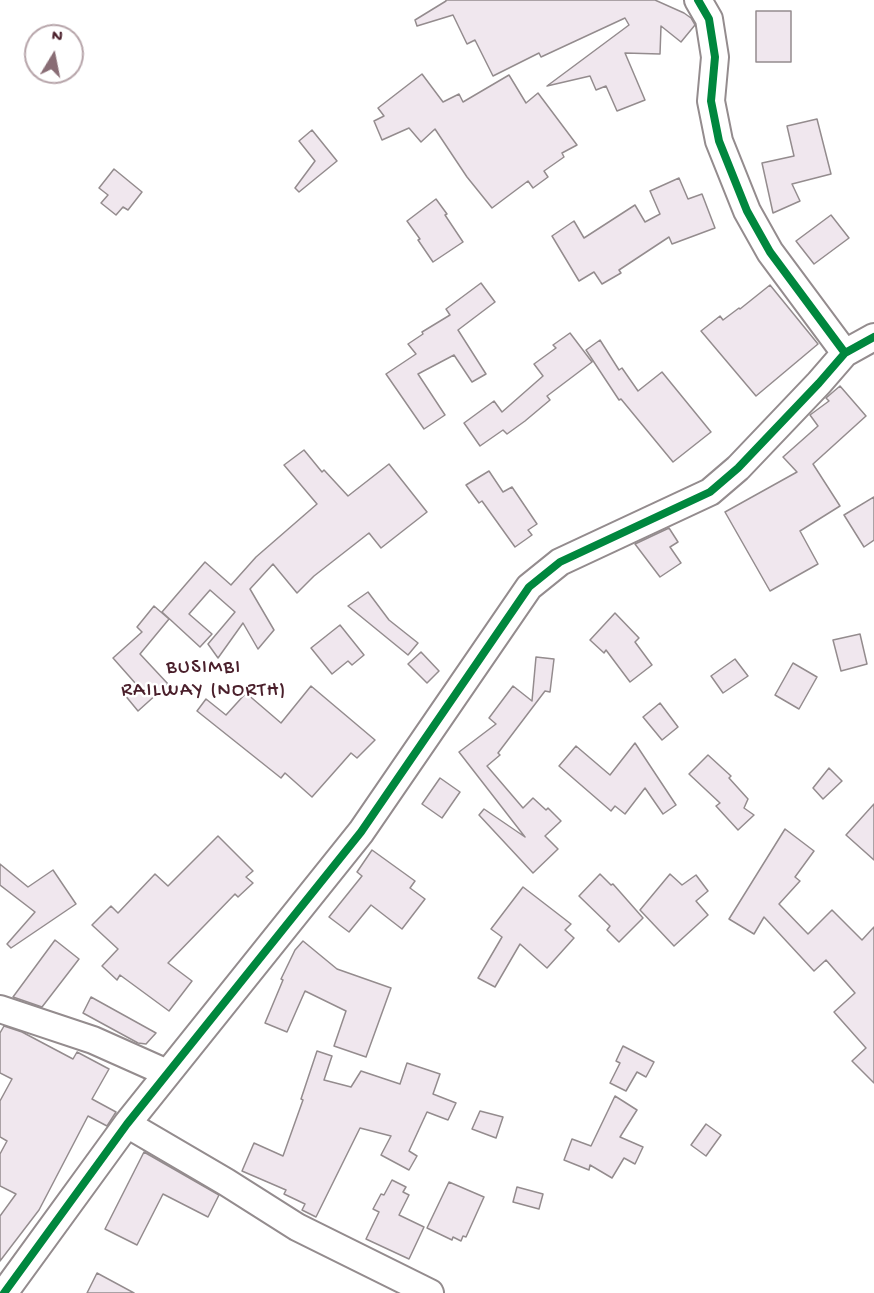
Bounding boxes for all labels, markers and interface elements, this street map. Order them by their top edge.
north arrow [24,24,84,84]
text: N [50,27,64,48]
district label: BUSIMBI RAILWAY (NORTH) [121,657,287,704]

